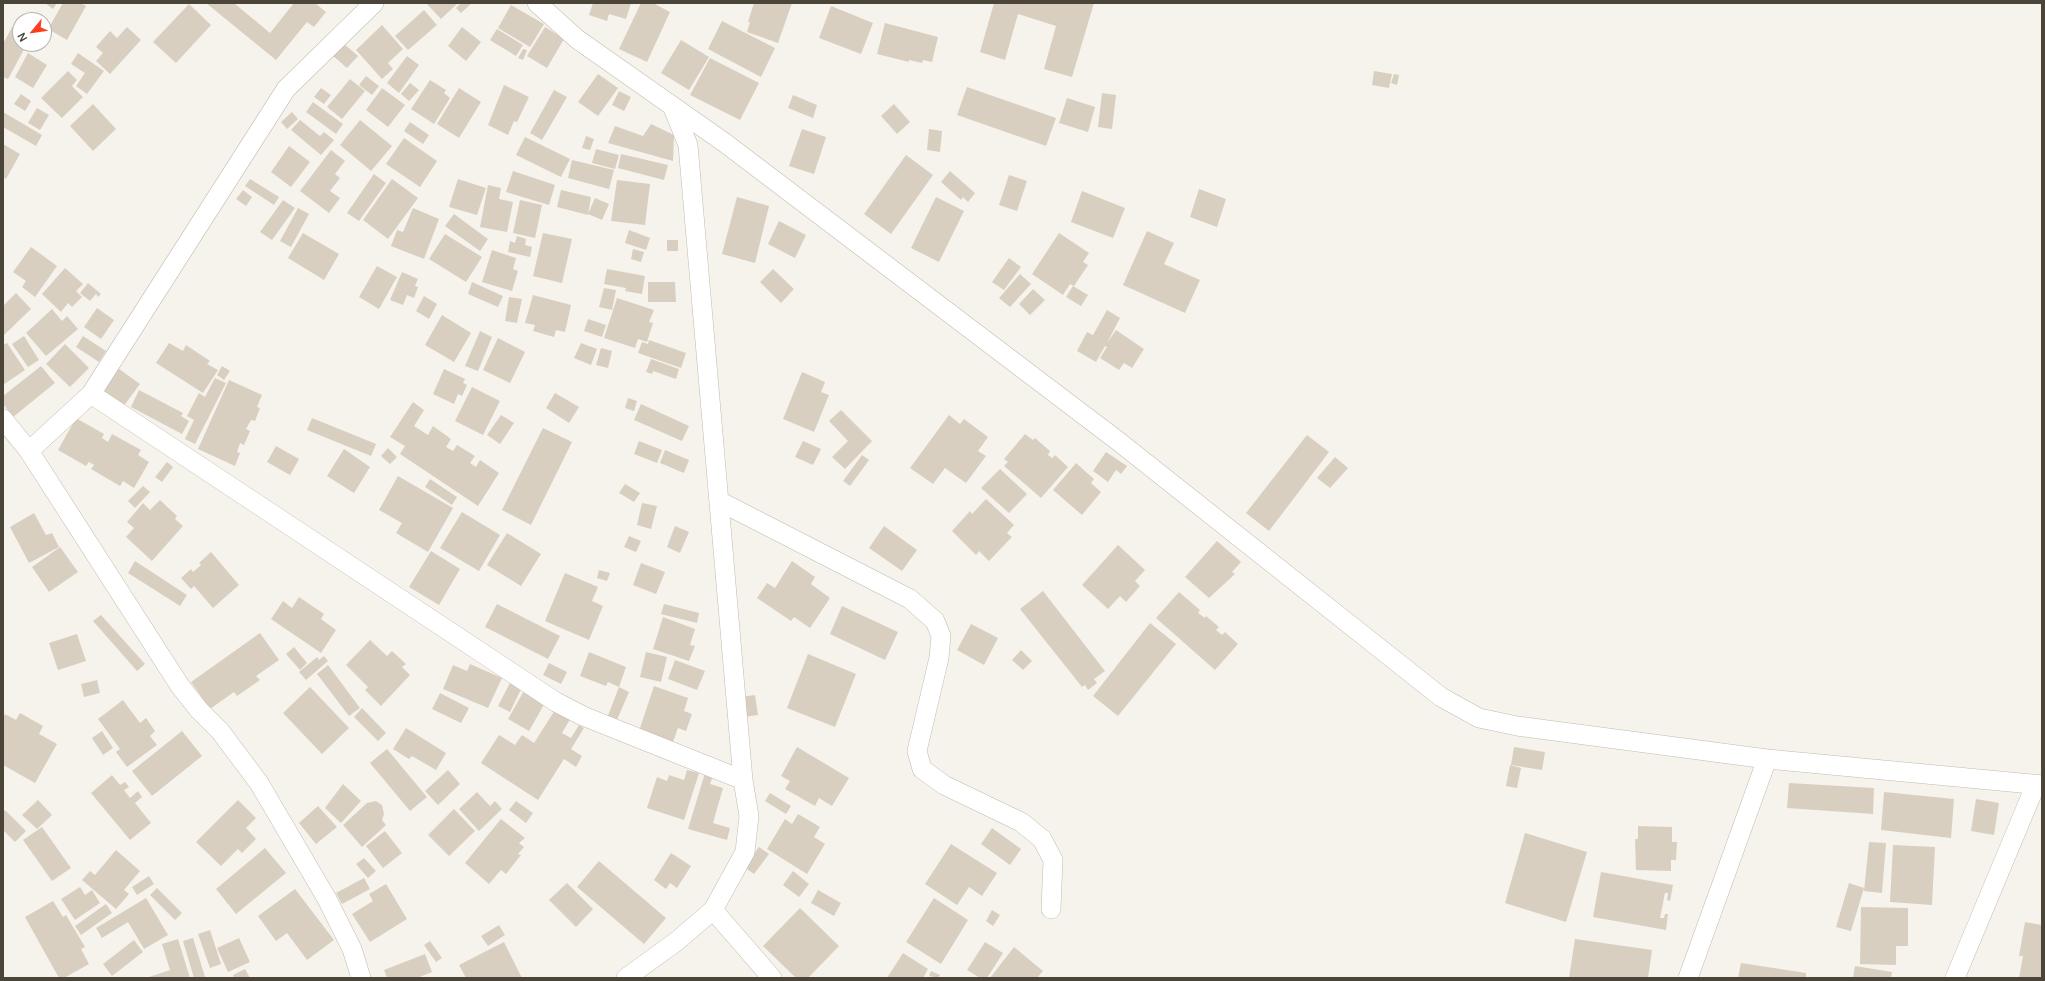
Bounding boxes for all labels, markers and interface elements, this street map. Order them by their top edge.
north arrow [12,12,52,52]
text: N [13,30,30,45]

